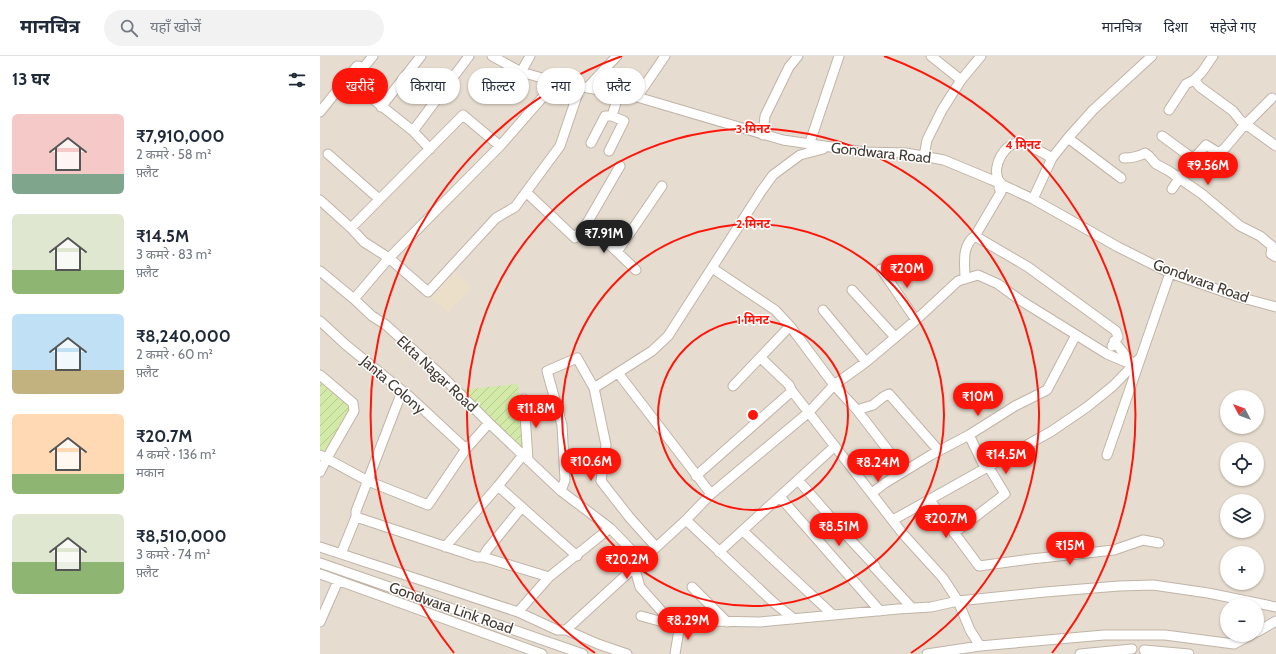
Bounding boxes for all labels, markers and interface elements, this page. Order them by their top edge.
search box [104,10,384,46]
text: मानचित्र [20,15,80,38]
icon: search [118,17,140,39]
text: यहाँ खोजें [150,18,201,36]
text: मानचित्र [1102,18,1142,36]
text: दिशा [1164,18,1188,36]
text: सहेजे गए [1210,18,1256,36]
chip: खरीदें [332,68,388,104]
chip: किराया [396,68,460,104]
chip: फ़िल्टर [468,68,529,104]
chip: नया [537,68,585,104]
chip: फ़्लैट [593,68,645,104]
text: 13 घर [12,69,50,89]
icon: filters [286,69,308,91]
text: 3 मिनट [736,121,771,136]
text: ₹7,910,000 [136,126,224,146]
icon: home [44,130,92,178]
text: 4 मिनट [1005,137,1041,152]
street label: Gondwara Road [830,139,932,167]
text: 2 कमरे · 58 m² [136,146,211,162]
pin: ₹9.56M [1175,152,1241,186]
text: ₹9.56M [1187,157,1229,173]
text: फ़्लैट [136,164,159,180]
text: 2 मिनट [736,216,771,231]
pin: ₹7.91M [571,220,637,254]
text: ₹7.91M [585,225,623,241]
text: ₹14.5M [136,226,189,246]
icon: home [44,230,92,278]
text: 3 कमरे · 83 m² [136,246,212,262]
pin: ₹20M [883,255,931,289]
street label: Gondwara Road [1151,255,1251,307]
text: ₹20M [890,260,924,276]
text: फ़्लैट [136,264,159,280]
text: 1 मिनट [737,312,770,327]
text: ₹8,240,000 [136,326,231,346]
icon: home [44,330,92,378]
street label: Ekta Nagar Road [393,332,481,416]
text: 2 कमरे · 60 m² [136,346,213,362]
street label: Janta Colony [356,351,429,418]
text: फ़्लैट [136,364,159,380]
pin: ₹10M [954,383,1002,417]
text: ₹10M [962,388,994,404]
north arrow [1220,390,1264,434]
map controls [1220,390,1264,642]
pin: ₹11.8M [503,395,569,429]
text: ₹11.8M [517,400,555,416]
centre of rings [746,408,760,422]
text: ₹20.7M [136,426,192,446]
icon: home [44,430,92,478]
pin: ₹14.5M [973,441,1039,475]
button: locate [1220,442,1264,486]
text: 4 कमरे · 136 m² [136,446,216,462]
text: ₹14.5M [986,446,1026,462]
pin: ₹10.6M [558,448,624,482]
pin: ₹8.24M [845,449,911,483]
text: ₹10.6M [570,453,612,469]
text: ₹8.24M [856,454,900,470]
text: मकान [136,464,164,480]
button: layers [1220,494,1264,538]
pin: ₹20.7M [913,505,979,539]
text: ₹20.7M [924,510,968,526]
pin: ₹8.51M [806,513,872,547]
text: ₹8.51M [819,518,859,534]
text: ₹8,510,000 [136,526,227,546]
icon: home [44,530,92,578]
pin: ₹15M [1046,532,1094,566]
text: ₹15M [1055,537,1085,553]
text: 3 कमरे · 74 m² [136,546,210,562]
pin: ₹20.2M [594,546,660,580]
button: + [1220,546,1264,590]
text: ₹20.2M [605,551,649,567]
text: फ़्लैट [136,564,159,580]
street label: Gondwara Link Road [387,578,515,638]
button: − [1220,598,1264,642]
pin: ₹8.29M [655,607,721,641]
text: ₹8.29M [667,612,709,628]

